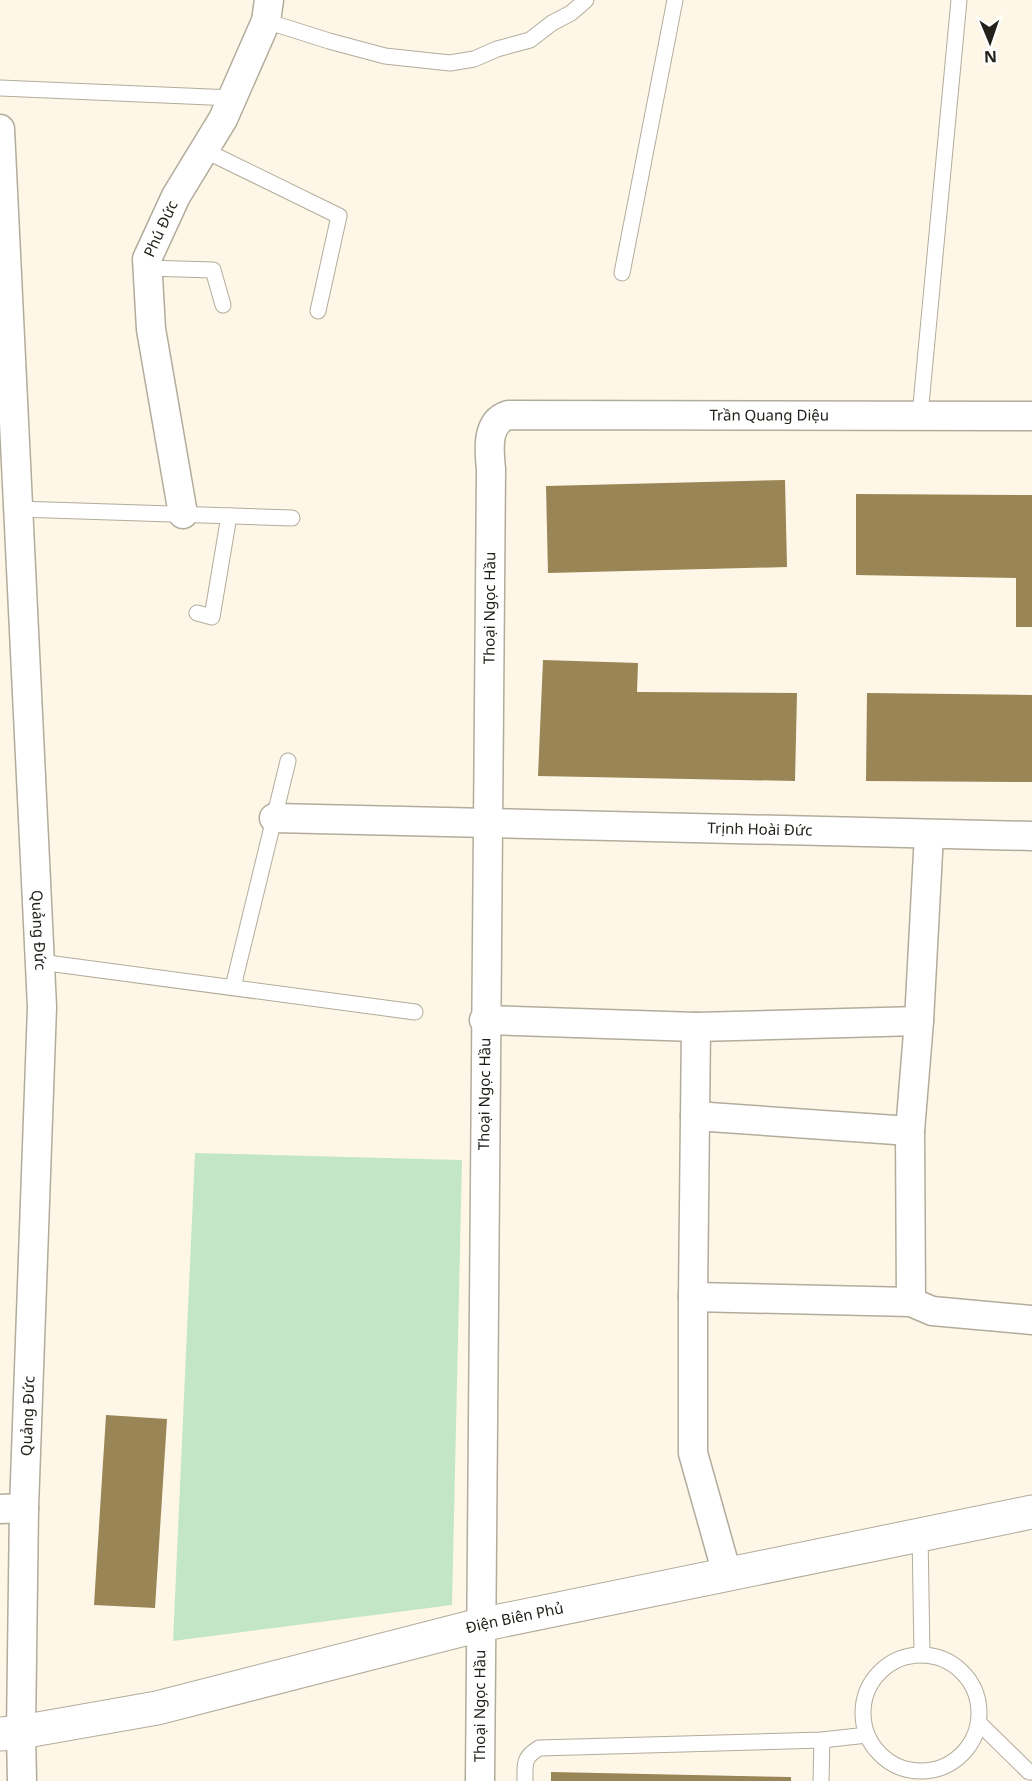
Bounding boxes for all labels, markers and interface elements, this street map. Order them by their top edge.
north arrow [960,12,1020,72]
text: N [984,46,997,68]
street label: Phú Đức [138,197,182,260]
street label: Trần Quang Diệu [710,404,829,425]
street label: Thoại Ngọc Hầu [478,552,499,664]
street label: Trịnh Hoài Đức [707,817,813,840]
street label: Quảng Đức [27,890,51,971]
street label: Thoại Ngọc Hầu [473,1038,494,1150]
street label: Quảng Đức [16,1376,38,1456]
street label: Điện Biên Phủ [463,1597,565,1637]
street label: Thoại Ngọc Hầu [469,1650,489,1762]

